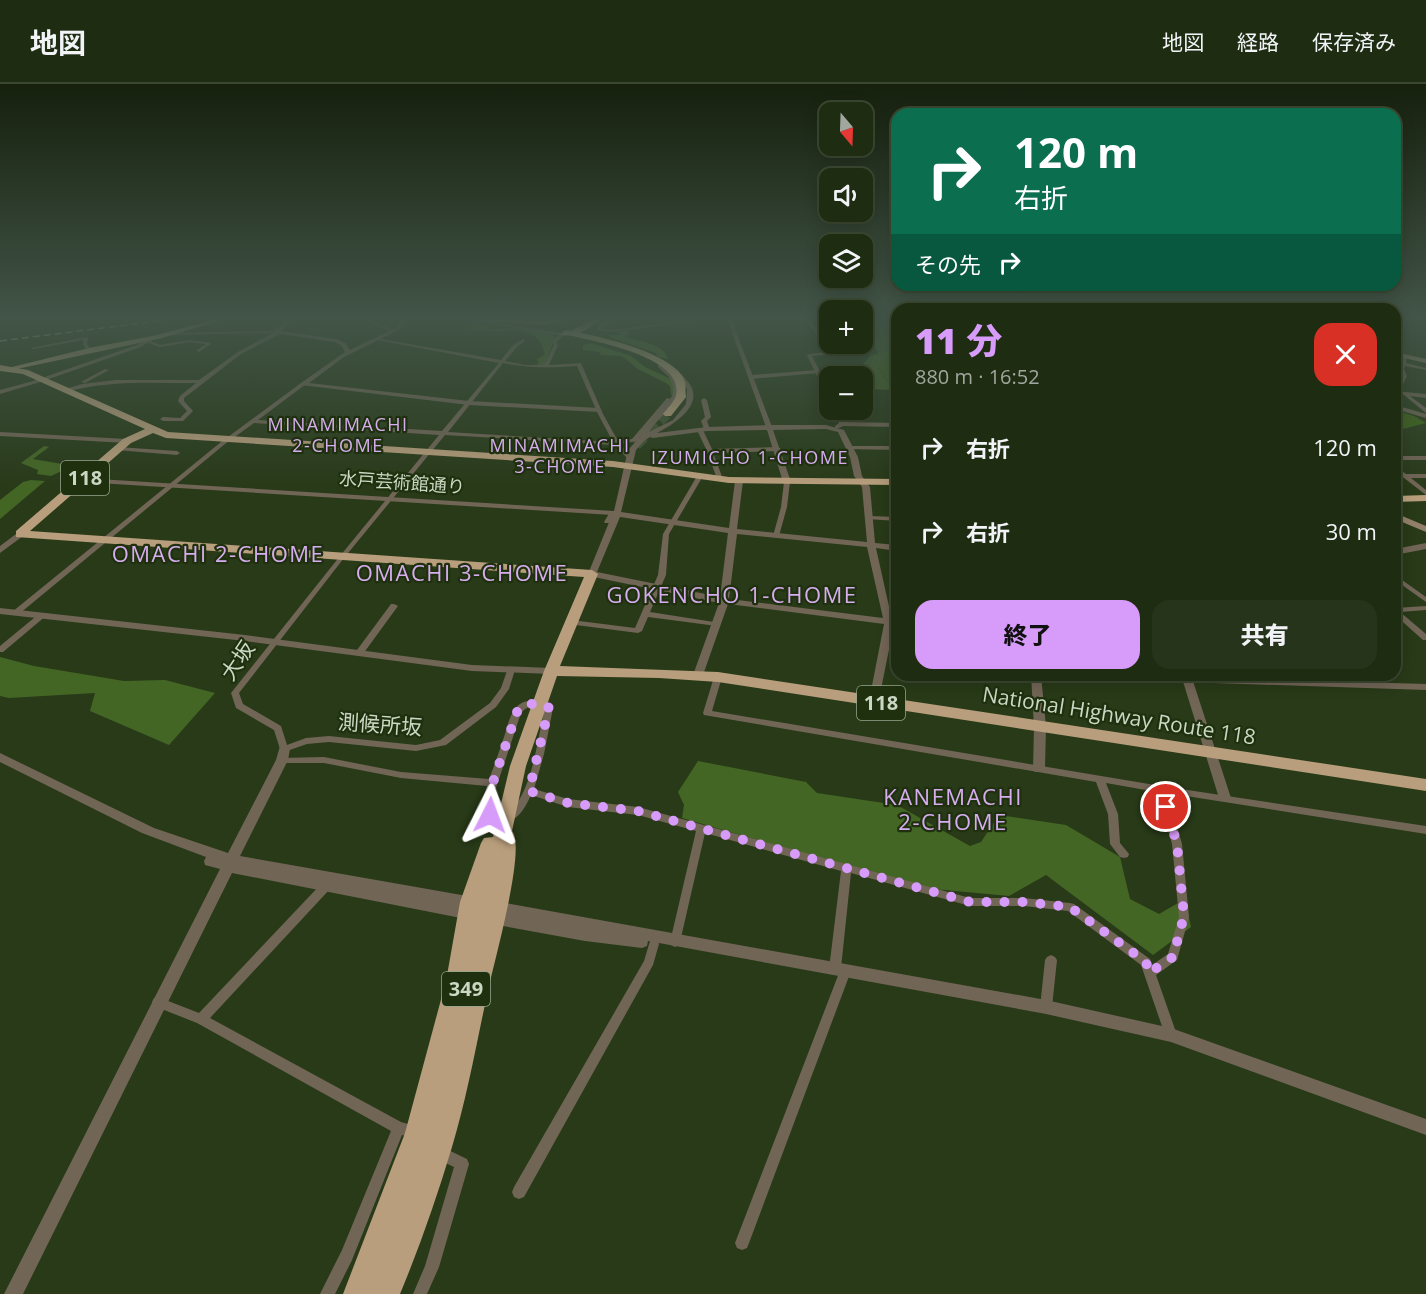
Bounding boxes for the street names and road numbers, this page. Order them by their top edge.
road number: 118 [61,461,109,495]
street label: 水戸芸術館通り [338,466,466,498]
street label: 大坂 [214,635,261,686]
street label: National Highway Route 118 [980,680,1258,750]
road number: 118 [857,686,905,720]
street label: 測候所坂 [337,707,423,741]
road number: 349 [442,972,490,1006]

